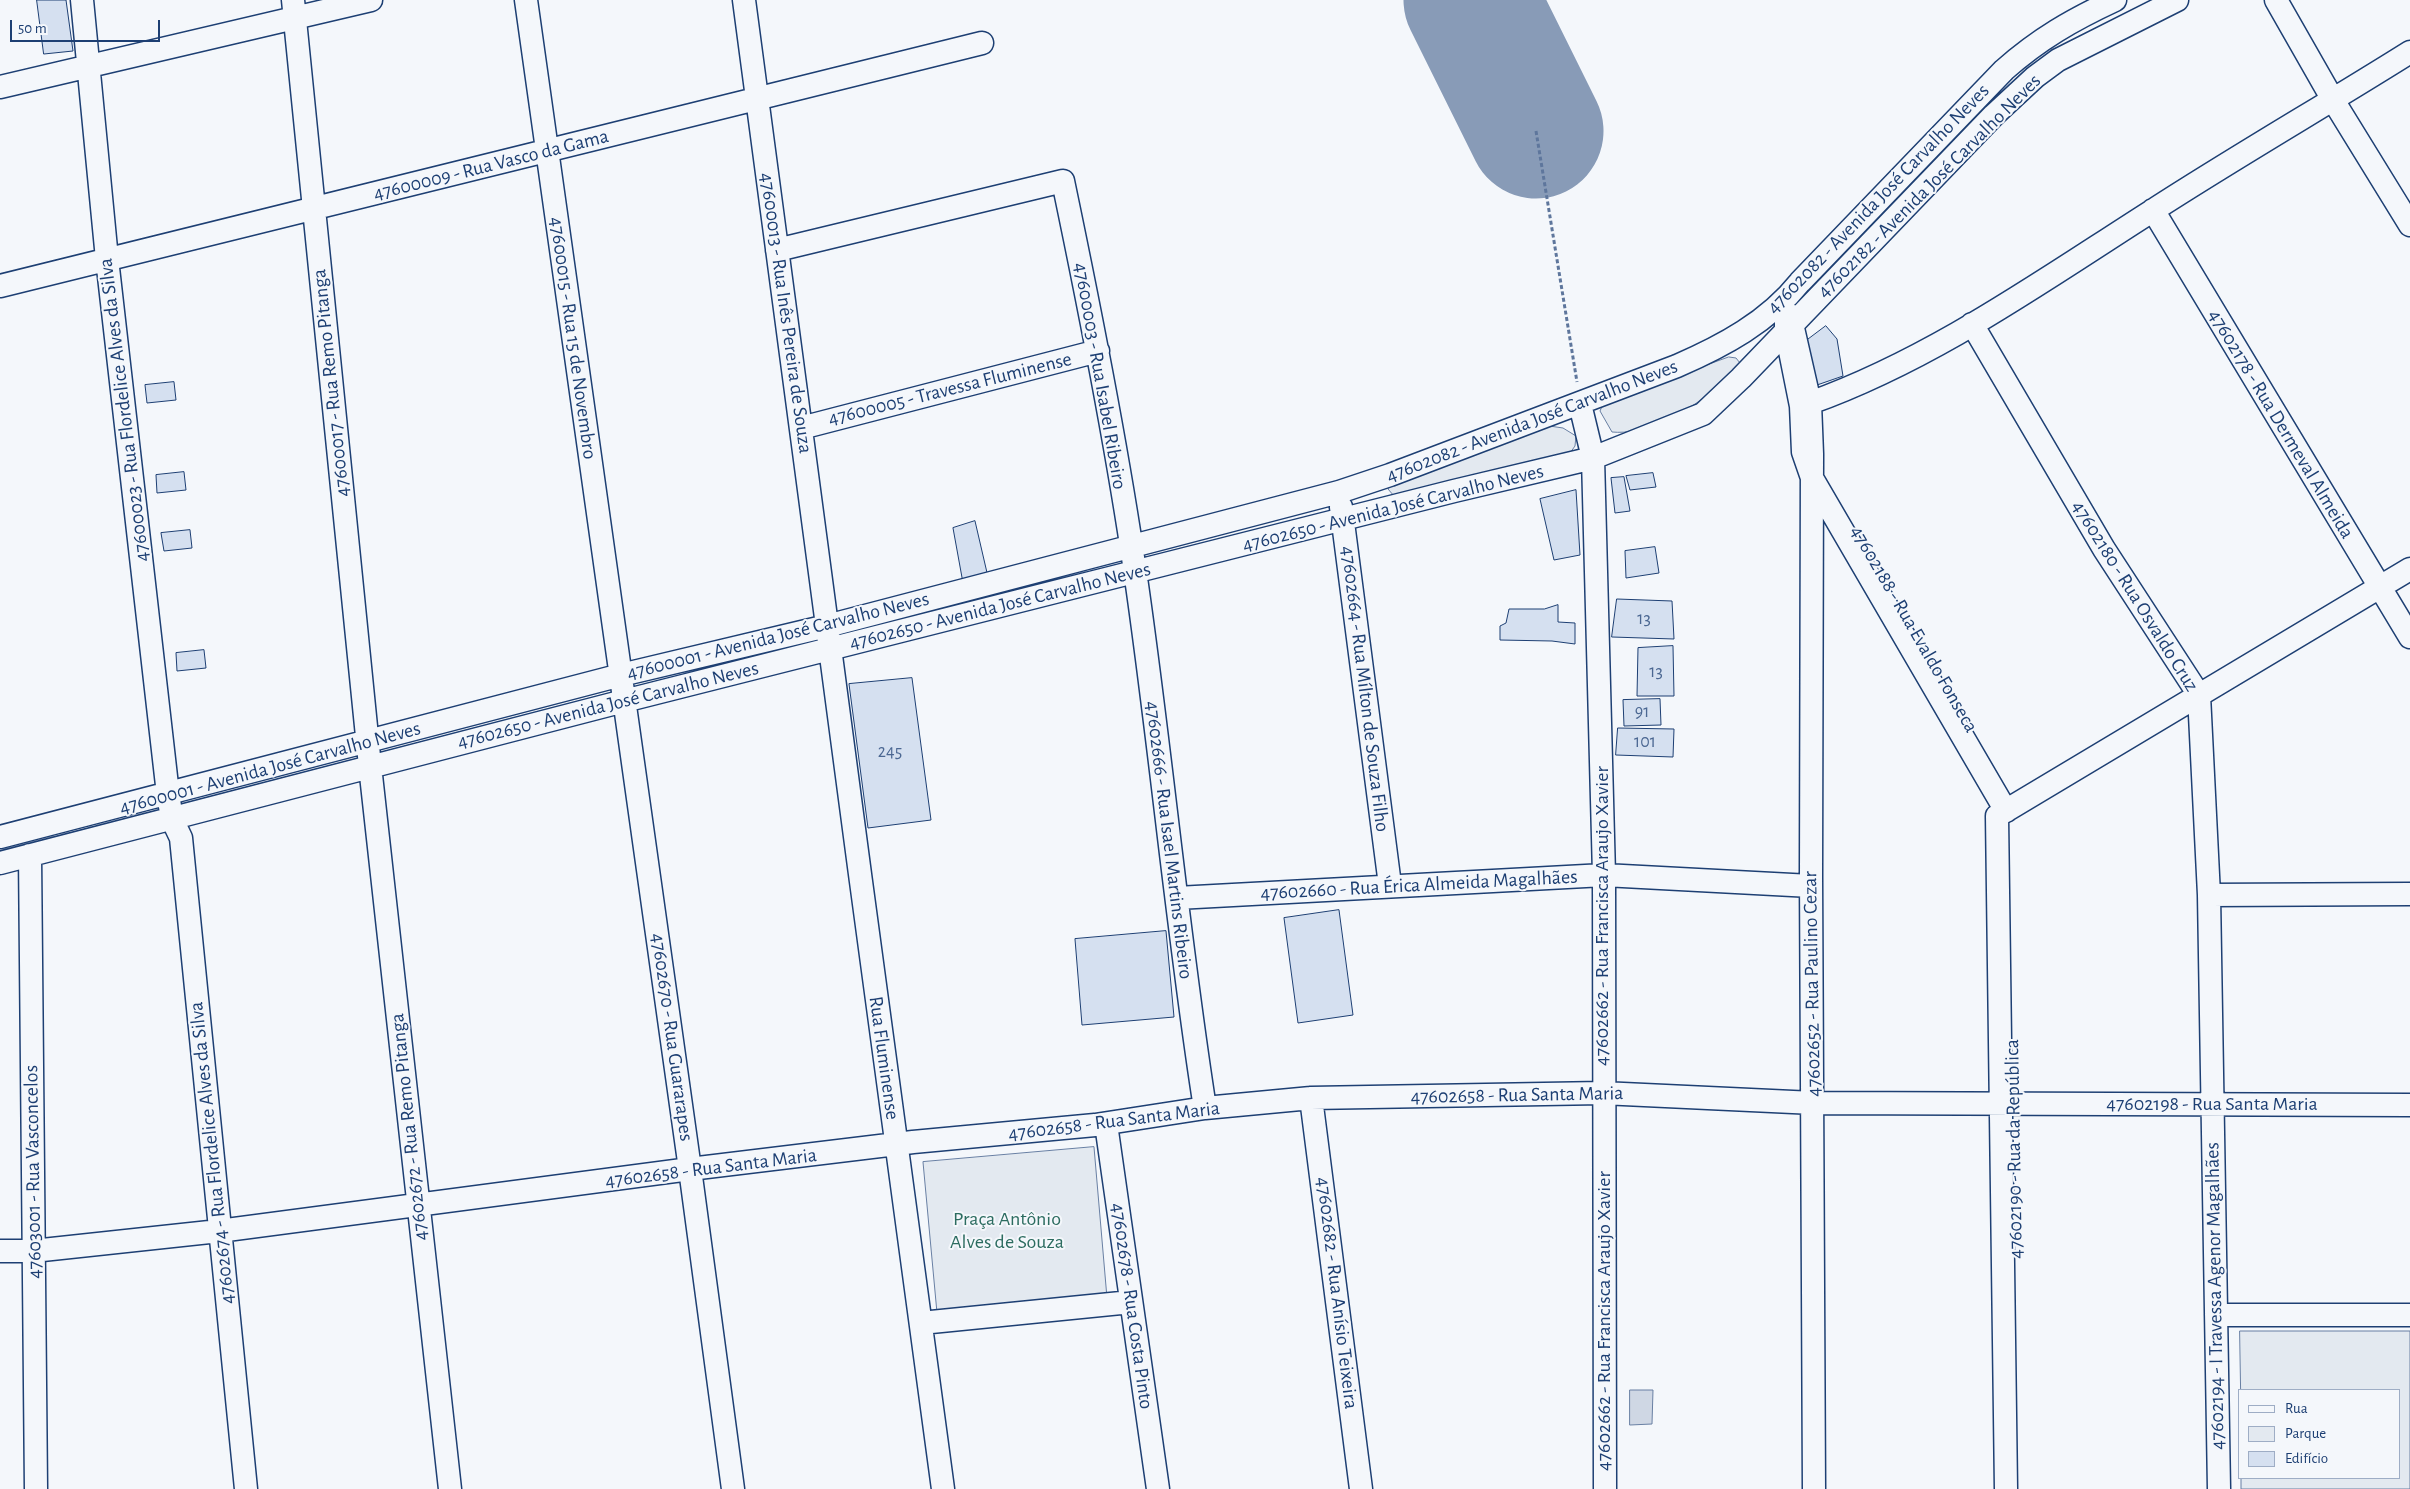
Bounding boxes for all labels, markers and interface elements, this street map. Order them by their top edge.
scale bar [12,10,162,42]
text: 50 m [18,21,47,36]
street label: 47602182 - Avenida José Carvalho Neves [1812,69,2046,303]
street label: 47602082 - Avenida José Carvalho Neves [1762,79,1994,319]
street label: 47600009 - Rua Vasco da Gama [371,124,611,206]
street label: 47600013 - Rua Inês Pereira de Souza [754,171,818,455]
street label: 47600015 - Rua 15 de Novembro [544,215,602,461]
street label: 47600023 - Rua Flordelice Alves da Silva [93,257,155,563]
street label: 47600003 - Rua Isabel Ribeiro [1068,261,1132,491]
street label: 47600017 - Rua Remo Pitanga [307,268,355,498]
street label: 47602178 - Rua Dermeval Almeida [2203,305,2359,543]
street label: 47600005 - Travessa Fluminense [826,347,1074,431]
street label: 47602082 - Avenida José Carvalho Neves [1383,354,1681,488]
street label: 47602650 - Avenida José Carvalho Neves [1240,459,1546,557]
street label: 47602180 - Rua Osvaldo Cruz [2066,496,2204,696]
street label: 47602188 - Rua Evaldo Fonseca [1845,521,1983,737]
street label: 47602664 - Rua Mílton de Souza Filho [1336,545,1394,833]
street label: 47602650 - Avenida José Carvalho Neves [847,557,1153,655]
street label: 47600001 - Avenida José Carvalho Neves [624,587,932,685]
house number: 13 [1637,608,1651,630]
street label: 47602650 - Avenida José Carvalho Neves [455,656,761,754]
house number: 13 [1649,661,1663,683]
street label: 47602666 - Rua Isael Martins Ribeiro [1140,699,1198,981]
house number: 91 [1635,701,1649,723]
street label: 47600001 - Avenida José Carvalho Neves [117,716,423,820]
house number: 101 [1634,731,1656,753]
house number: 245 [878,741,902,763]
street label: 47602662 - Rua Francisca Araujo Xavier [1590,766,1614,1066]
street label: 47602660 - Rua Érica Almeida Magalhães [1260,865,1578,905]
street label: 47602652 - Rua Paulino Cezar [1798,871,1826,1097]
street label: 47602670 - Rua Guararapes [646,931,698,1143]
street label: Rua Fluminense [863,995,905,1121]
street label: 47602674 - Rua Flordelice Alves da Silva [184,1001,240,1305]
street label: 47602672 - Rua Remo Pitanga [385,1012,433,1242]
street label: 47602190 - Rua da República [2000,1039,2028,1259]
street label: 47603001 - Rua Vasconcelos [19,1065,47,1279]
street label: 47602658 - Rua Santa Maria [1410,1081,1624,1109]
street label: 47602198 - Rua Santa Maria [2106,1092,2318,1116]
street label: 47602658 - Rua Santa Maria [1007,1096,1221,1146]
street label: 47602194 - I Travessa Agenor Magalhães [2200,1142,2230,1450]
street label: 47602658 - Rua Santa Maria [604,1143,818,1193]
street label: 47602662 - Rua Francisca Araujo Xavier [1592,1171,1616,1471]
street label: 47602682 - Rua Anísio Teixeira [1311,1176,1363,1410]
street label: 47602678 - Rua Costa Pinto [1106,1201,1158,1411]
park label: Praça Antônio Alves de Souza [950,1207,1064,1254]
legend [2238,1389,2400,1479]
text: Rua [2285,1401,2308,1416]
text: Parque [2285,1426,2326,1441]
text: Edifício [2285,1451,2328,1466]

